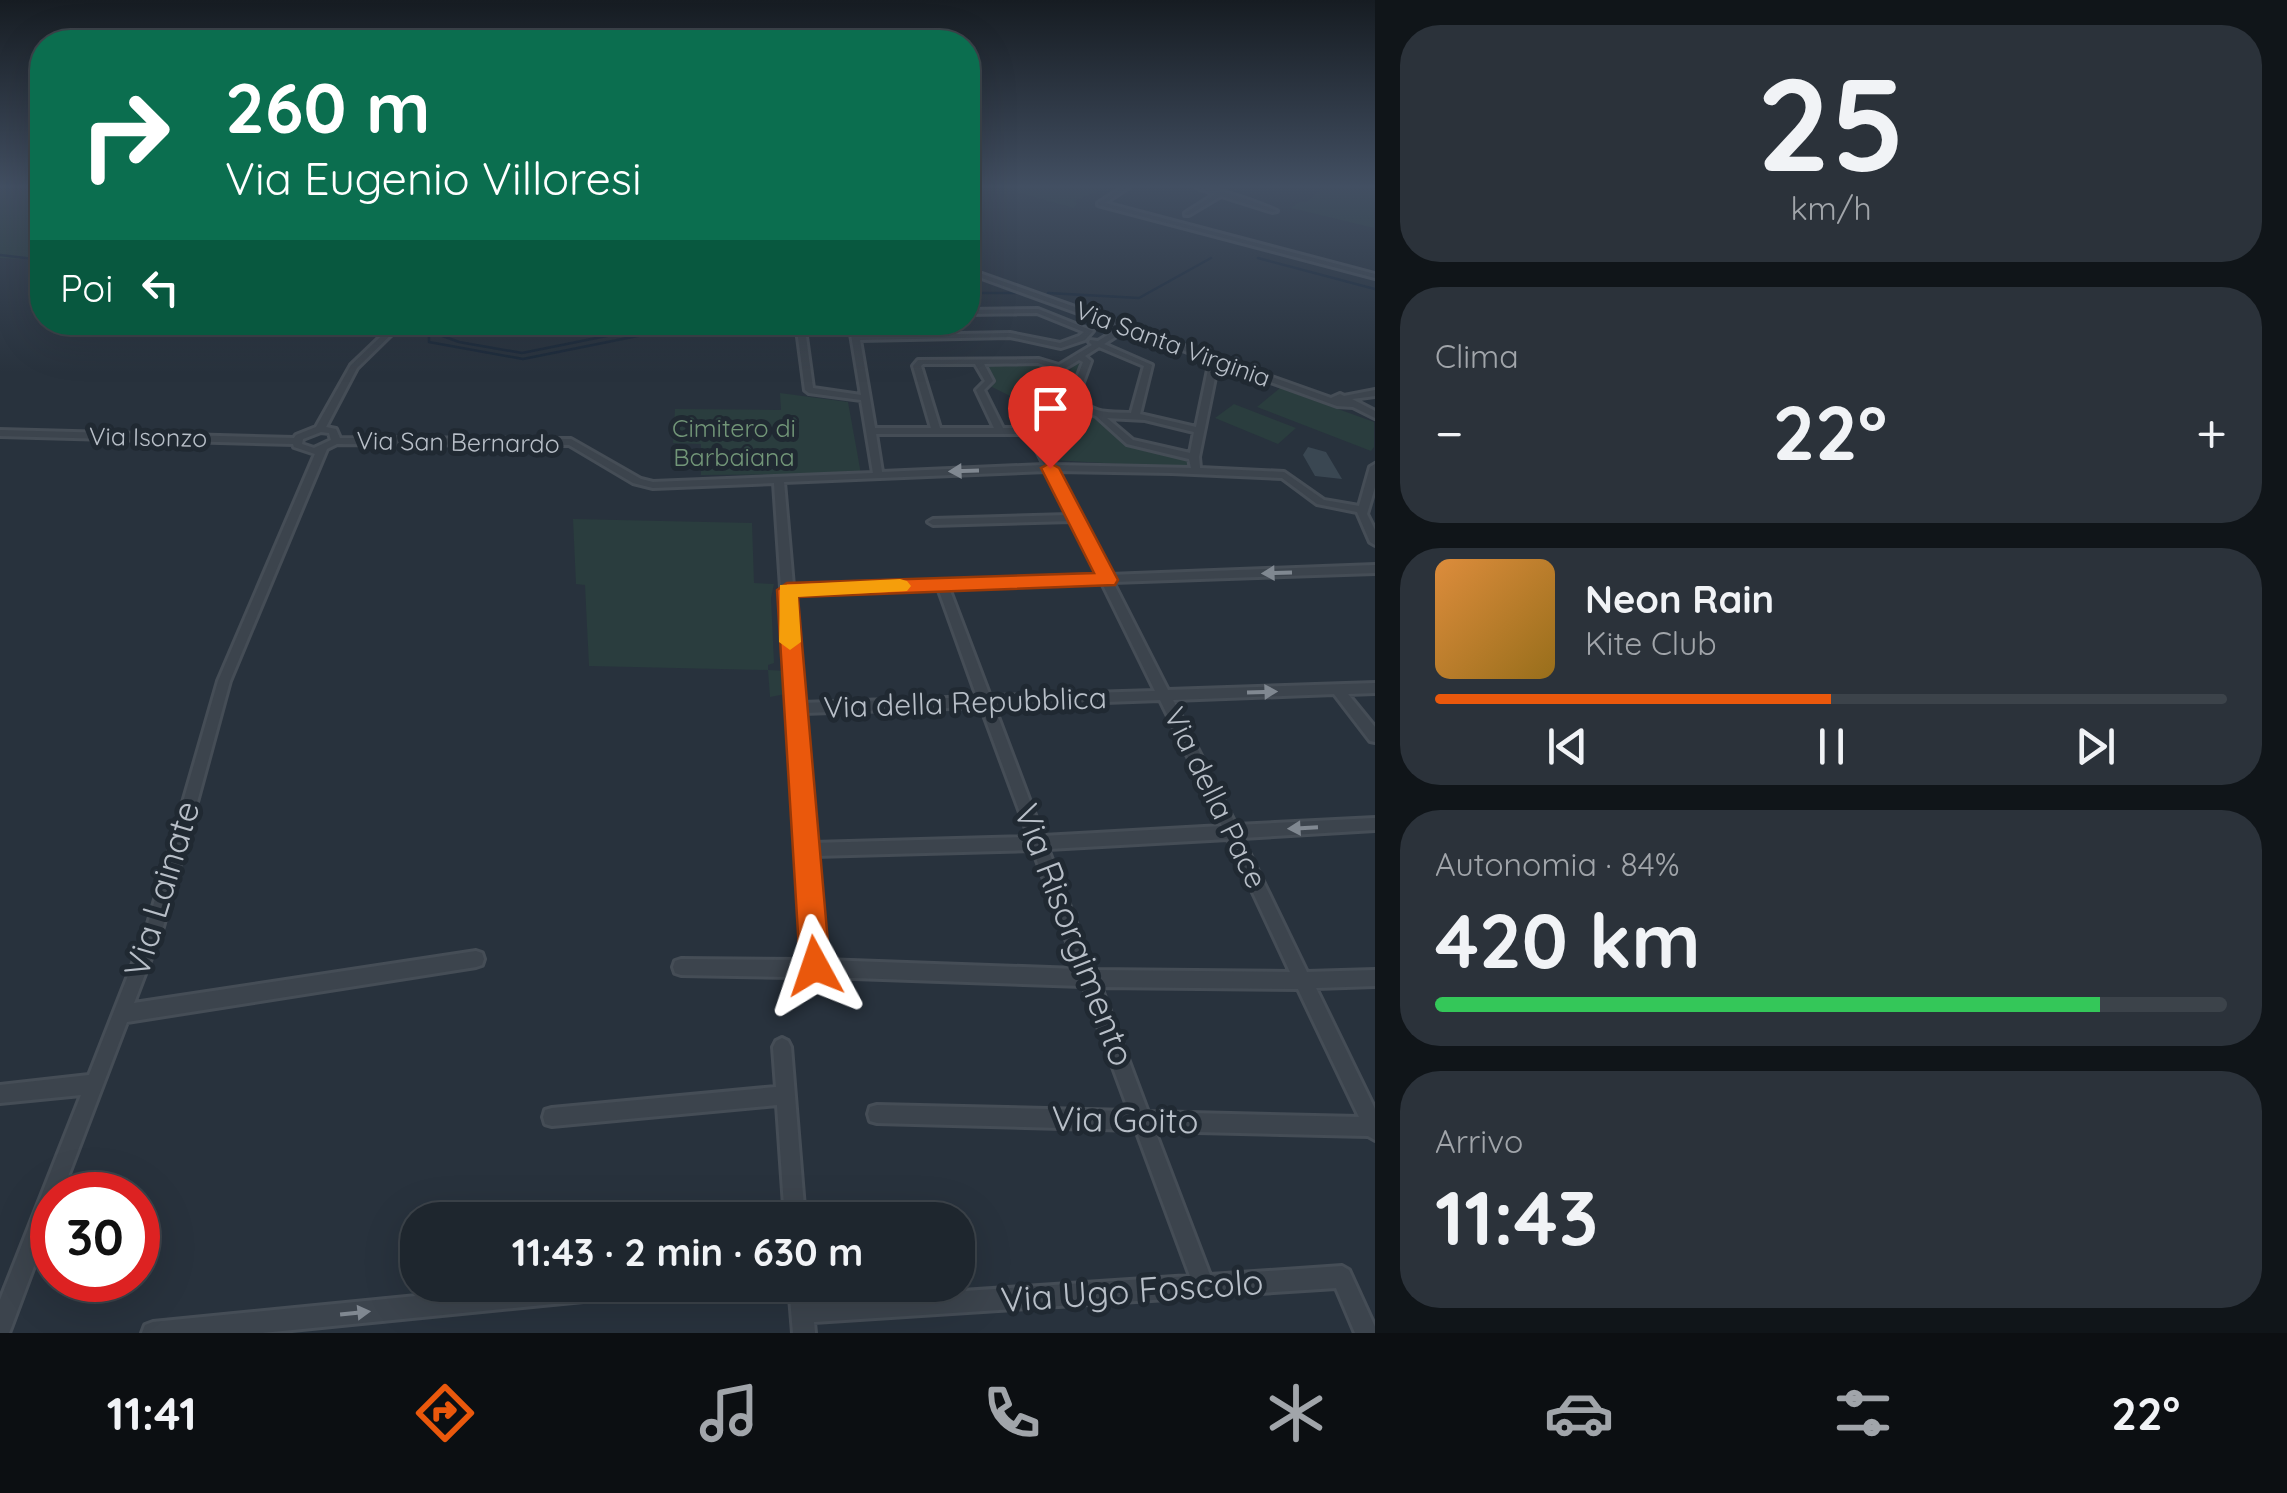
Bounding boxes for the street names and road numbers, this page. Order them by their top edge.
street label: Via Santa Virginia [1071,294,1275,393]
street label: Via Isonzo [89,420,207,453]
street label: Via San Bernardo [356,424,560,459]
street label: Via della Repubblica [823,678,1107,726]
street label: Via della Pace [1156,701,1276,894]
street label: Via Lainate [113,795,209,982]
street label: Via Risorgimento [1005,797,1145,1072]
street label: Via Goito [1051,1096,1199,1142]
street label: Via Ugo Foscolo [999,1259,1265,1321]

